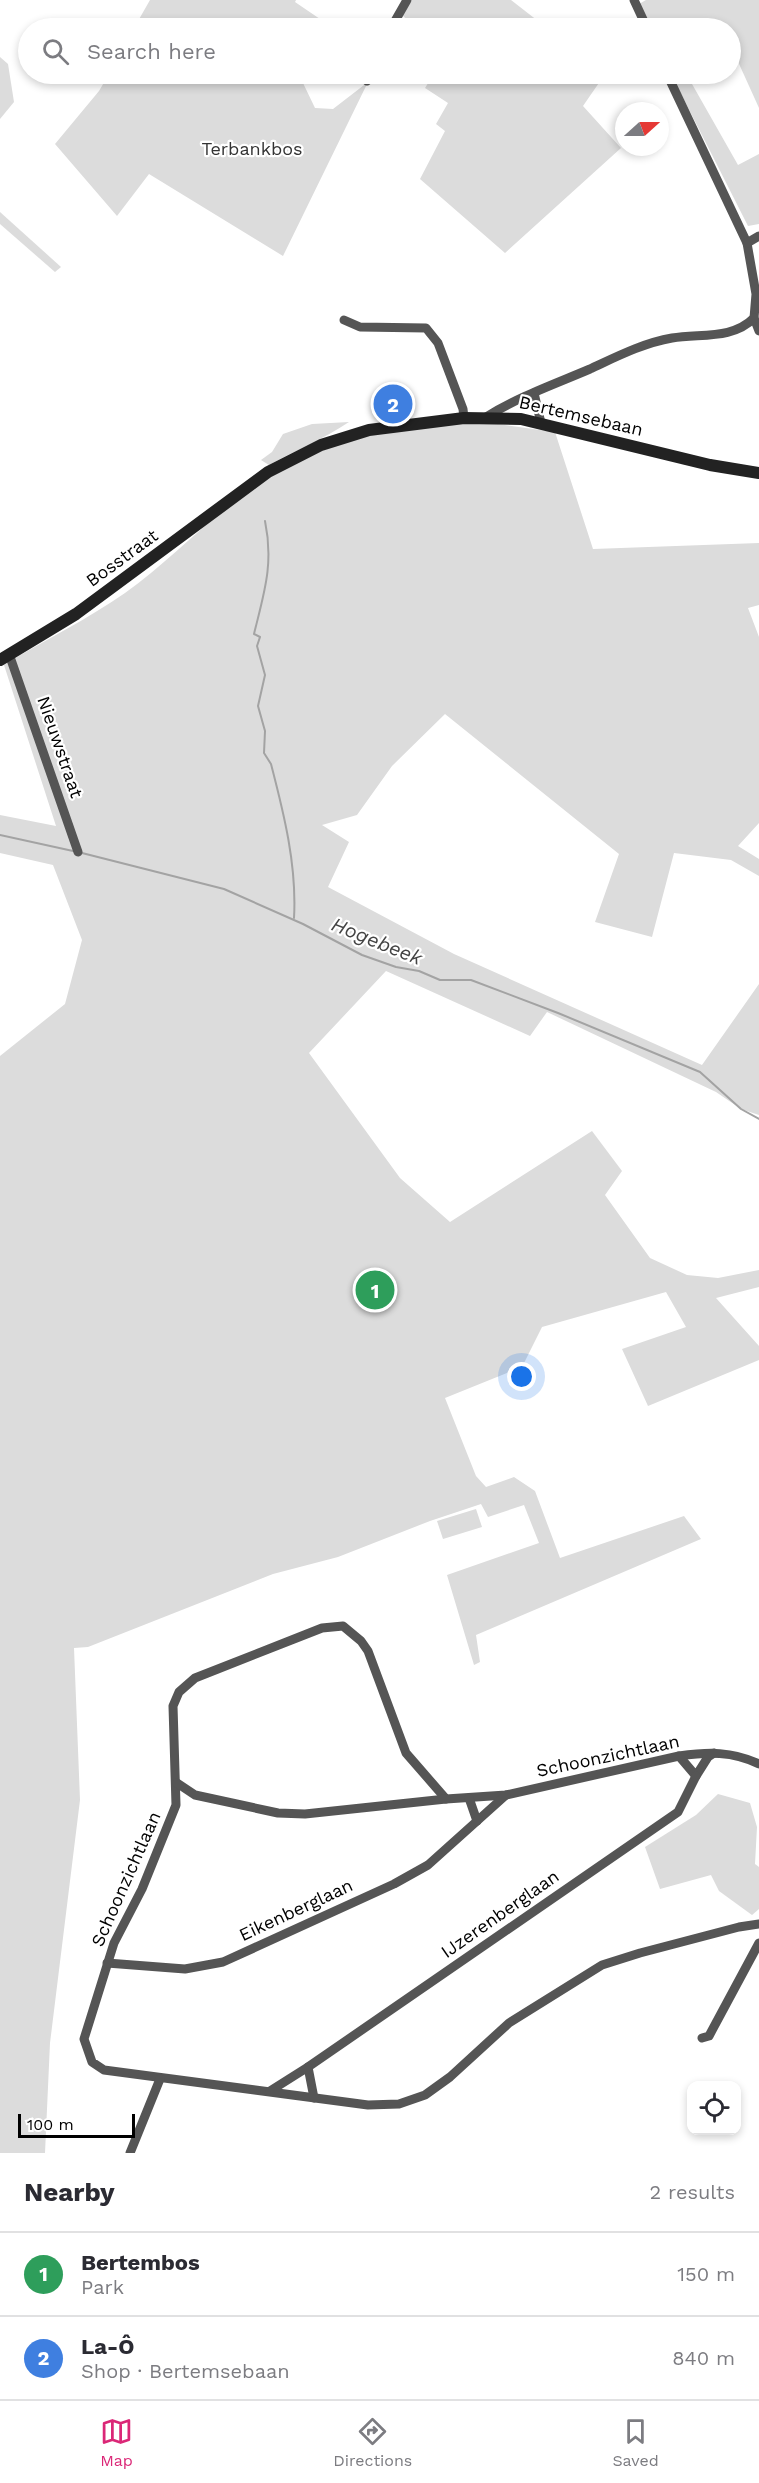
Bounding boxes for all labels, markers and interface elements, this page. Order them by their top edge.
search box [18,18,741,84]
icon: search [39,35,72,68]
text: Search here [87,39,216,64]
north arrow [615,102,669,156]
park label: Terbankbos [201,138,303,159]
pin: 2 [374,382,412,426]
street label: Bertemsebaan [517,391,645,440]
street label: Bosstraat [82,524,162,591]
street label: Nieuwstraat [33,693,88,801]
water label: Hogebeek [328,912,427,970]
pin: 1 [356,1268,394,1312]
your location [507,1362,536,1391]
street label: Schoonzichtlaan [535,1730,681,1781]
street label: Schoonzichtlaan [86,1808,165,1950]
street label: IJzerenberglaan [437,1865,563,1962]
street label: Eikenberglaan [236,1874,356,1945]
map controls [687,2081,741,2135]
button: locate [687,2081,741,2135]
scale bar [18,2111,135,2138]
text: 100 m [27,2115,74,2134]
text: Nearby [24,2177,115,2207]
text: 2 results [650,2180,735,2204]
text: Bertembos [81,2250,200,2275]
text: 1 [39,2262,48,2286]
text: 150 m [677,2262,735,2286]
text: Park [81,2275,124,2299]
text: La-Ô [81,2334,135,2359]
text: 2 [38,2346,49,2370]
text: 840 m [672,2346,735,2370]
text: Shop · Bertemsebaan [81,2359,290,2383]
tab: Map [100,2415,133,2470]
tab: Directions [333,2415,412,2470]
tab: Saved [612,2415,659,2470]

